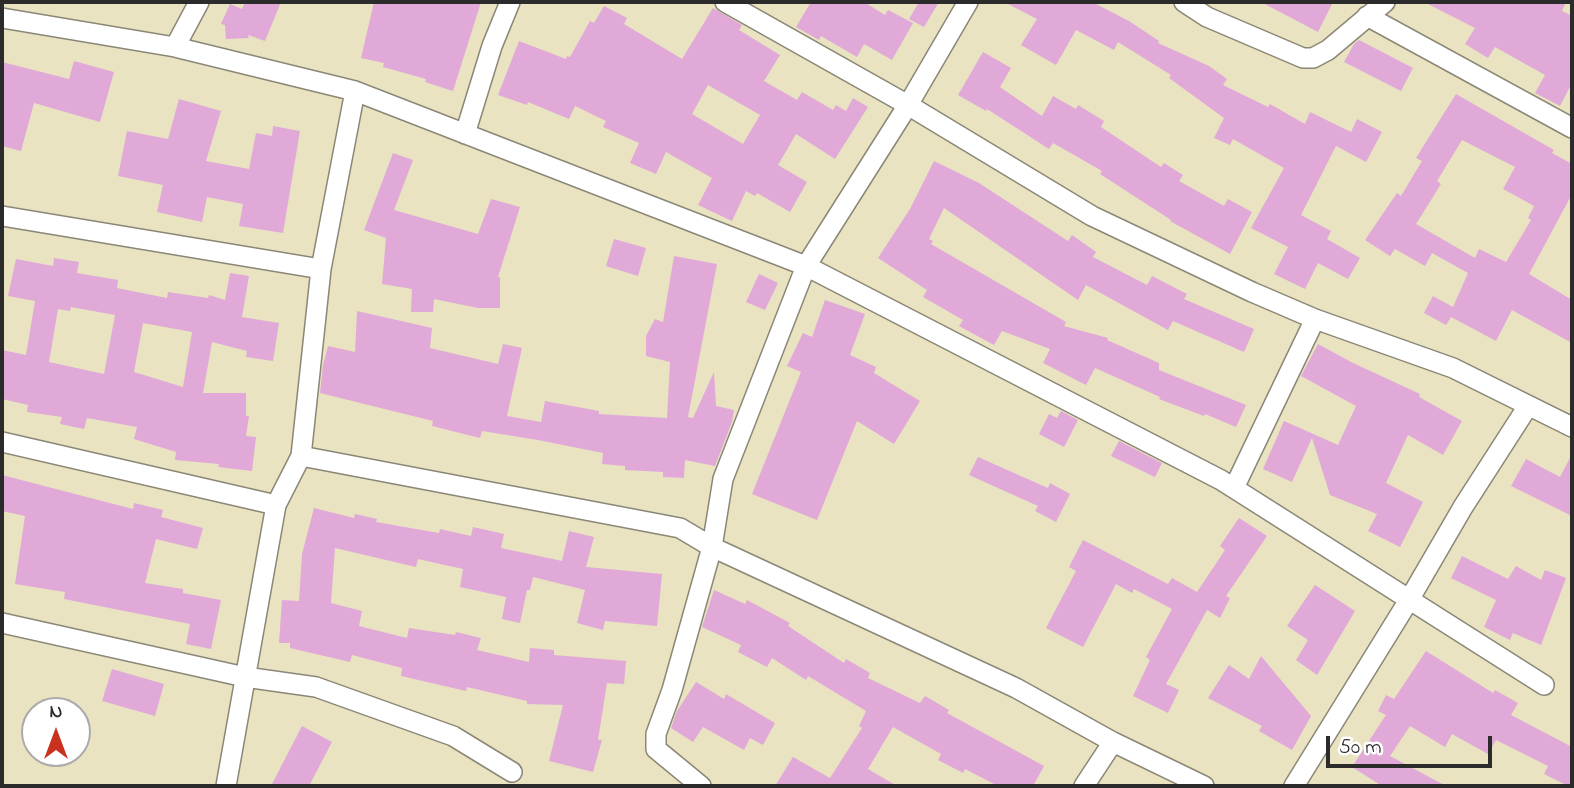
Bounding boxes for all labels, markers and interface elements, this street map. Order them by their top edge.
north arrow [21,697,91,767]
text: N [50,699,62,726]
scale bar [1329,722,1495,766]
text: 50 m [1339,733,1382,763]

